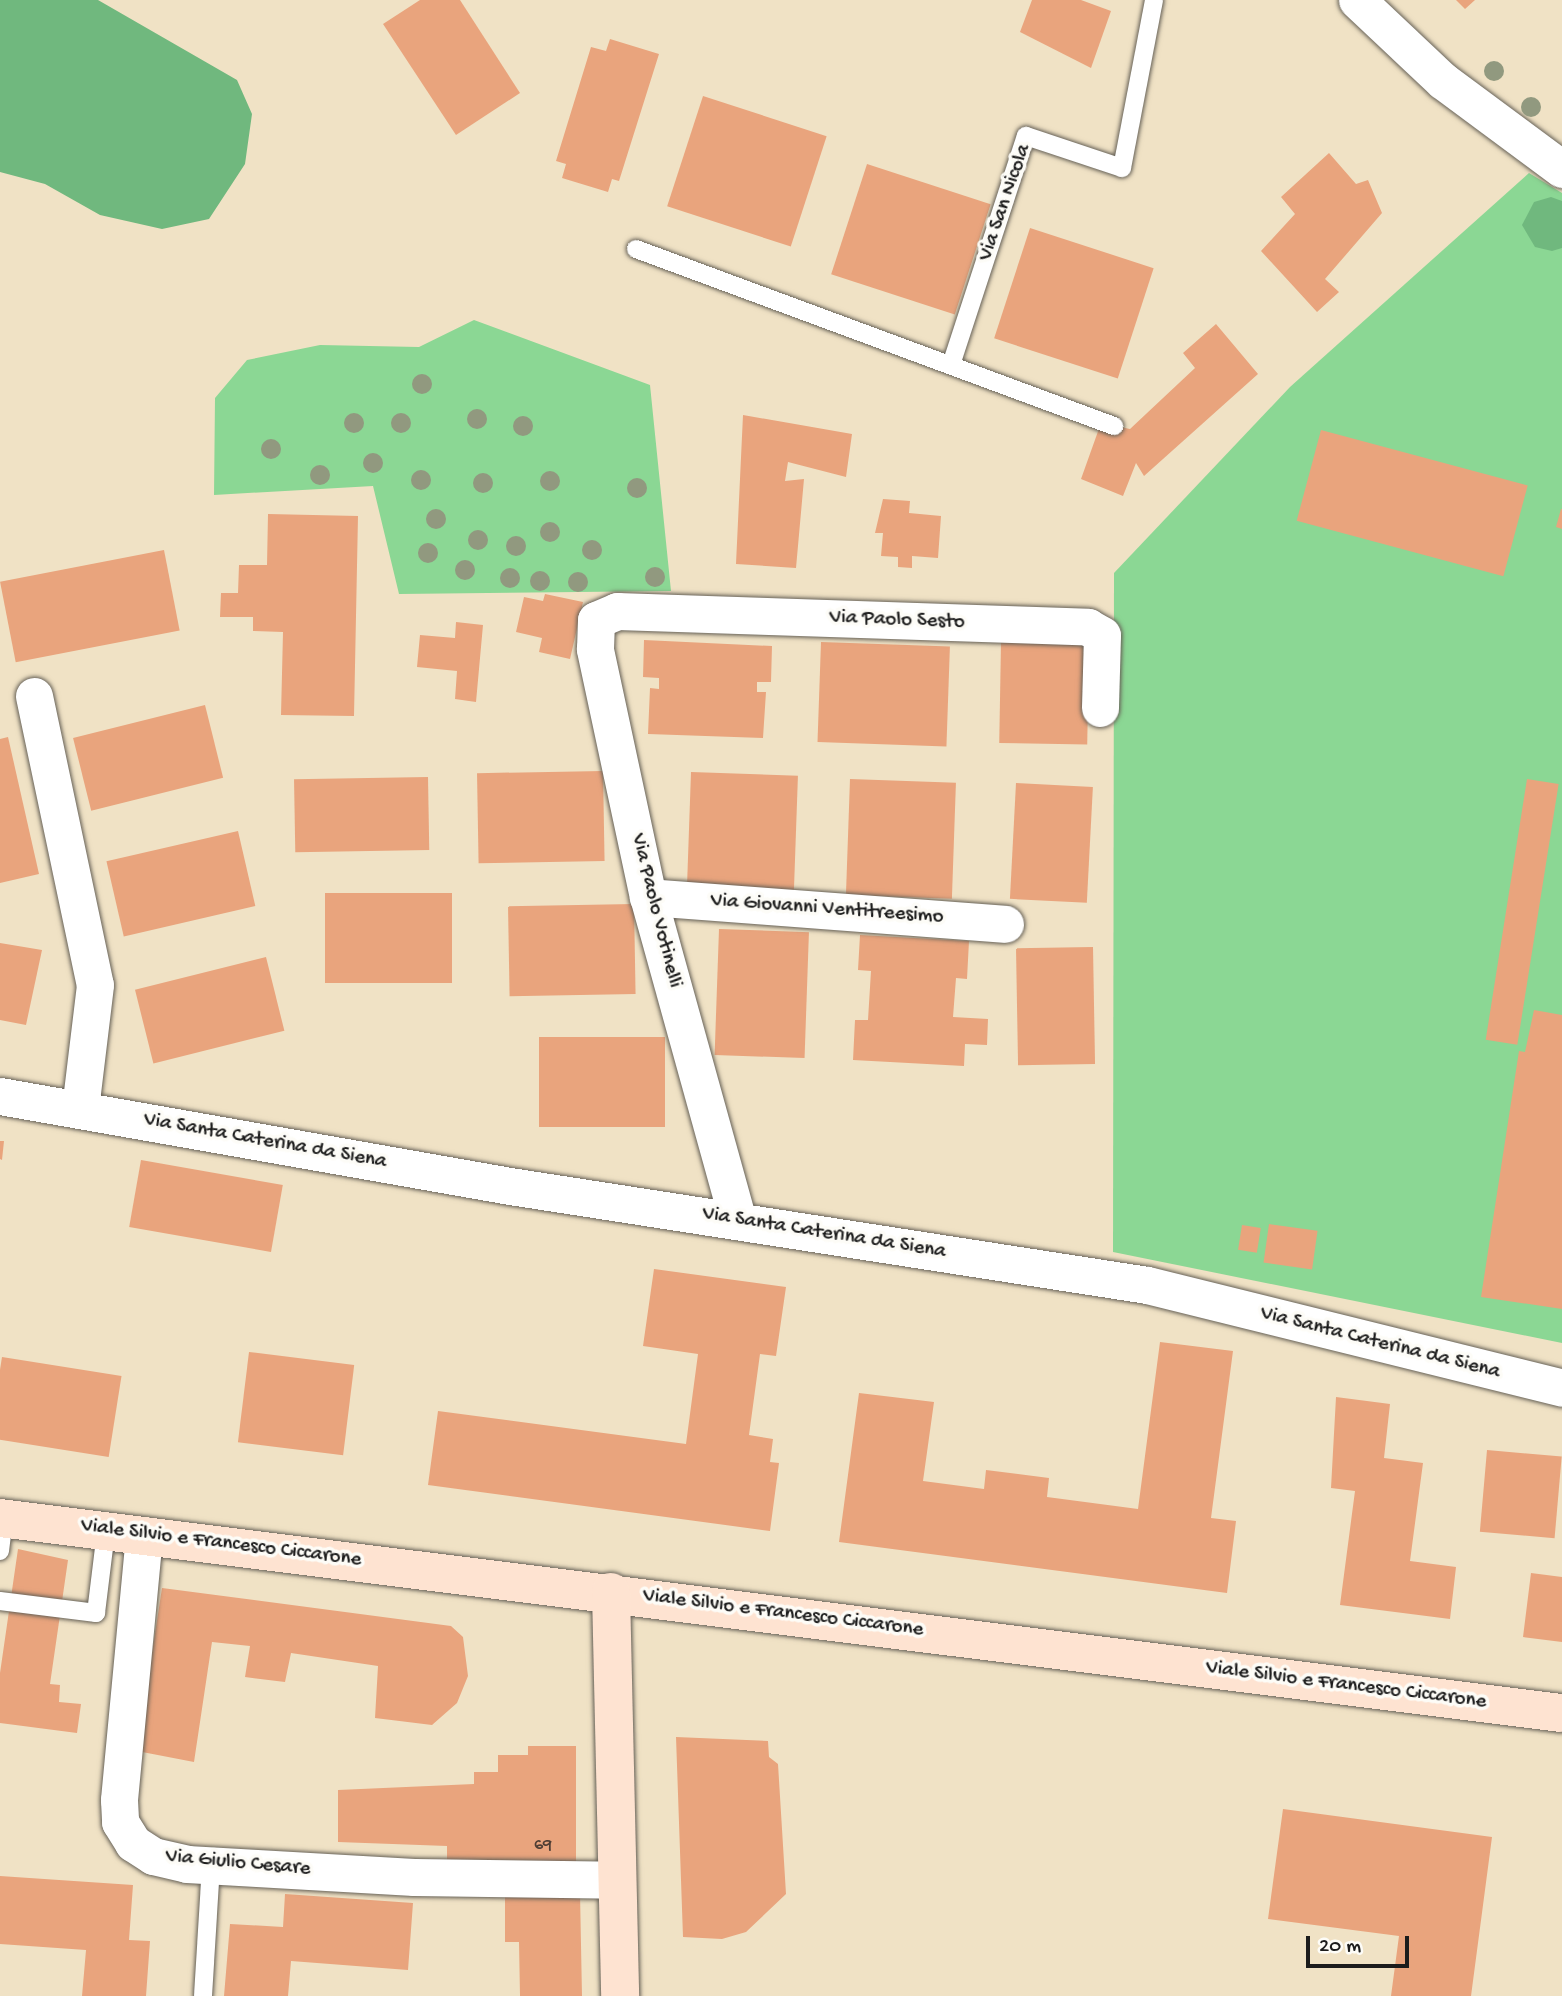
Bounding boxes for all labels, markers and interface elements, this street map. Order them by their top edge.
street label: Via San Nicola [974,141,1038,265]
street label: Via Paolo Sesto [829,606,965,636]
street label: Via Paolo Votinelli [624,831,686,991]
street label: Via Giovanni Ventitreesimo [710,889,944,931]
street label: Via Santa Caterina da Siena [142,1108,388,1176]
street label: Via Santa Caterina da Siena [700,1202,948,1266]
street label: Via Santa Caterina da Siena [1258,1302,1502,1386]
street label: Viale Silvio e Francesco Ciccarone [79,1514,363,1574]
street label: Viale Silvio e Francesco Ciccarone [641,1584,925,1644]
street label: Viale Silvio e Francesco Ciccarone [1204,1656,1488,1716]
house number: 69 [534,1835,552,1857]
street label: Via Giulio Cesare [164,1845,312,1883]
scale bar [1310,1923,1413,1967]
text: 20 m [1319,1935,1361,1960]

